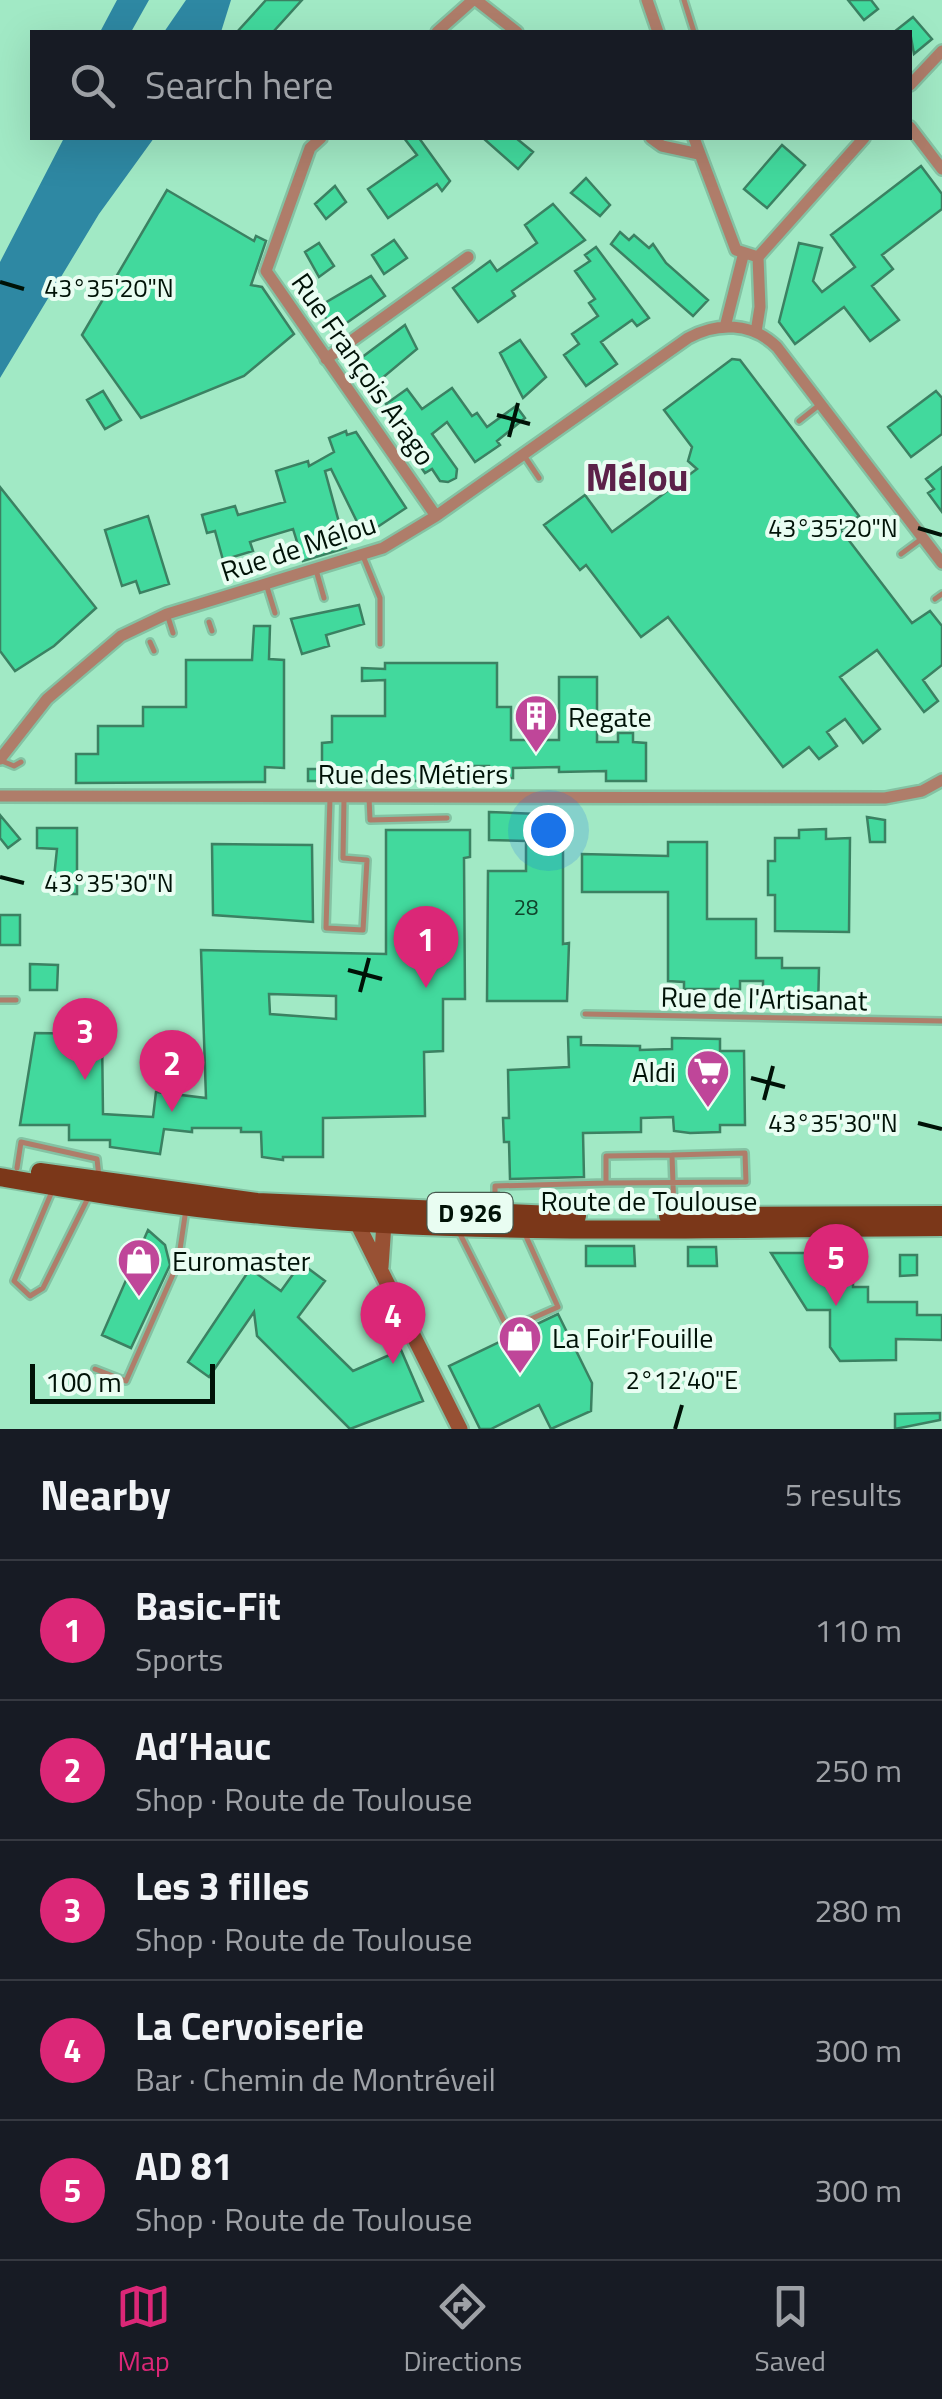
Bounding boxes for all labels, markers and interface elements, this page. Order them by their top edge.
search box [30,30,912,140]
text: Search here [145,56,333,114]
icon: search [65,58,120,113]
street label: Rue François Arago [281,264,447,474]
text: 43°35'20"N [44,269,174,307]
district label: Mélou [585,448,689,506]
street label: Rue de Mélou [215,502,381,592]
text: 43°35'20"N [768,509,898,547]
building icon: Regate [513,693,559,754]
place label: Regate [568,695,652,738]
street label: Rue des Métiers [318,752,508,795]
your location [523,805,574,856]
text: 43°35'30"N [44,864,174,902]
house number: 28 [514,890,538,924]
pin: 1 [394,906,458,988]
street label: Rue de l'Artisanat [660,975,868,1021]
pin: 3 [52,998,118,1080]
pin: 2 [140,1030,204,1112]
supermarket icon: Aldi [685,1048,731,1109]
place label: Aldi [632,1050,676,1093]
text: 43°35'30"N [768,1104,898,1142]
street label: Route de Toulouse [540,1179,758,1222]
road number: D 926 [428,1193,512,1233]
pin: 5 [804,1224,868,1306]
shop icon: Euromaster [116,1237,162,1298]
place label: Euromaster [172,1239,311,1282]
pin: 4 [360,1282,426,1364]
shop icon: La Foir'Fouille [497,1314,543,1375]
place label: La Foir'Fouille [552,1316,713,1359]
scale bar [30,1359,215,1404]
text: 100 m [45,1360,122,1403]
text: 2°12'40"E [626,1361,738,1399]
text: Nearby [40,1462,171,1526]
text: 5 results [785,1470,902,1518]
text: Basic-Fit [135,1577,281,1635]
text: 1 [64,1606,81,1654]
text: 110 m [814,1606,902,1654]
text: Sports [135,1635,223,1683]
text: Ad’Hauc [135,1717,271,1775]
text: 2 [64,1746,81,1794]
text: 250 m [814,1746,902,1794]
text: Shop · Route de Toulouse [135,1775,472,1823]
text: Les 3 filles [135,1857,309,1915]
text: 3 [64,1886,81,1934]
text: 280 m [814,1886,902,1934]
text: Shop · Route de Toulouse [135,1915,472,1963]
text: La Cervoiserie [135,1997,364,2055]
text: 4 [64,2026,81,2074]
text: 300 m [814,2026,902,2074]
text: Bar · Chemin de Montréveil [135,2055,496,2103]
text: AD 81 [135,2137,233,2195]
text: 5 [64,2166,81,2214]
text: 300 m [814,2166,902,2214]
text: Shop · Route de Toulouse [135,2195,472,2243]
tab: Map [116,2279,171,2382]
tab: Directions [403,2279,522,2382]
tab: Saved [755,2279,826,2382]

